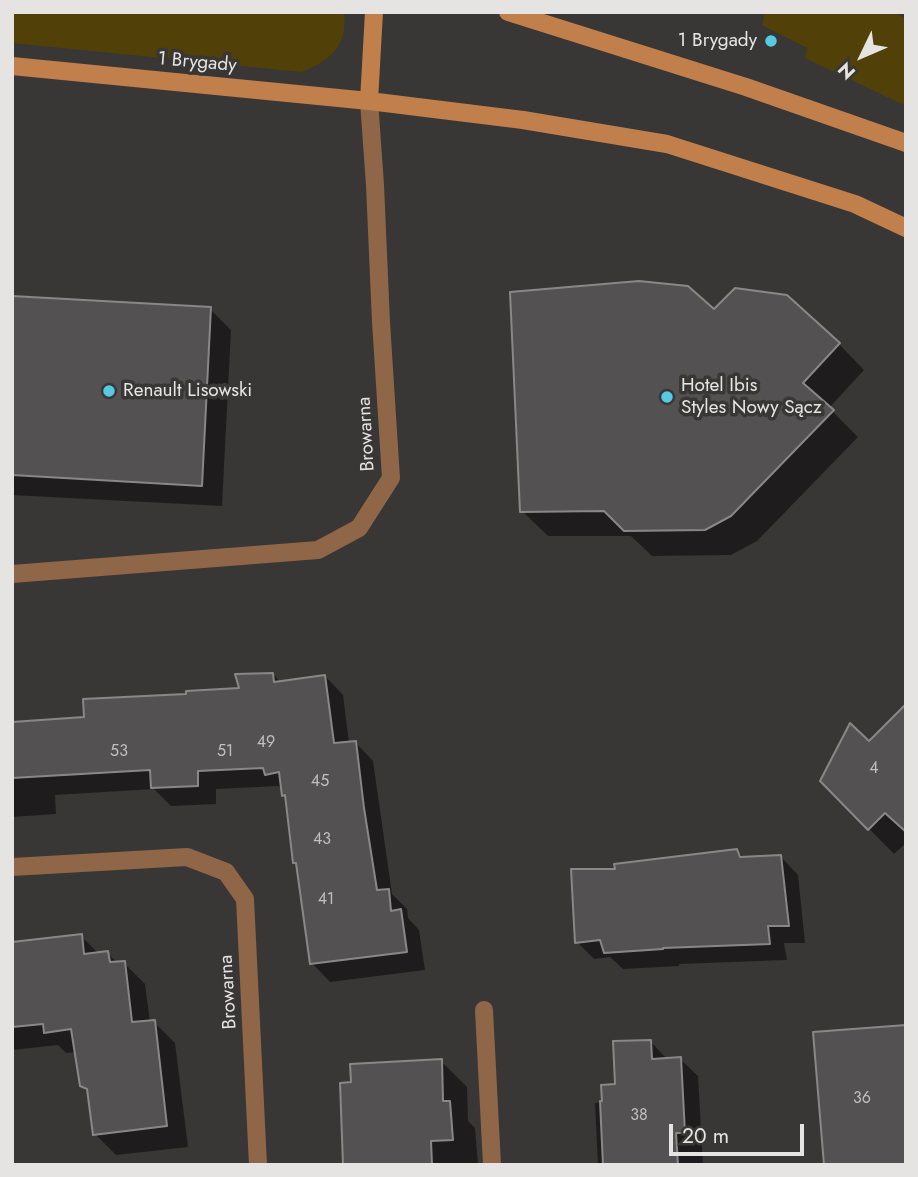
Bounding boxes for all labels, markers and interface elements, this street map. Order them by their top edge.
north arrow [827,21,897,91]
place label: 1 Brygady [678,30,757,52]
marker: 1 Brygady [763,33,779,49]
street label: 1 Brygady [157,48,237,78]
text: N [832,56,861,86]
place label: Hotel Ibis Styles Nowy Sącz [681,375,822,419]
place label: Renault Lisowski [123,380,252,402]
marker: Renault Lisowski [101,383,117,399]
marker: Hotel Ibis Styles Nowy Sącz [659,389,675,405]
street label: Browarna [354,396,380,472]
house number: 49 [257,733,275,753]
house number: 53 [110,742,128,762]
house number: 51 [217,742,233,762]
house number: 4 [869,759,879,779]
house number: 45 [311,772,329,792]
house number: 43 [313,830,331,850]
house number: 41 [318,890,334,910]
street label: Browarna [216,954,242,1030]
house number: 36 [853,1089,871,1109]
house number: 38 [630,1106,648,1126]
scale bar [673,1110,808,1154]
text: 20 m [682,1121,729,1151]

